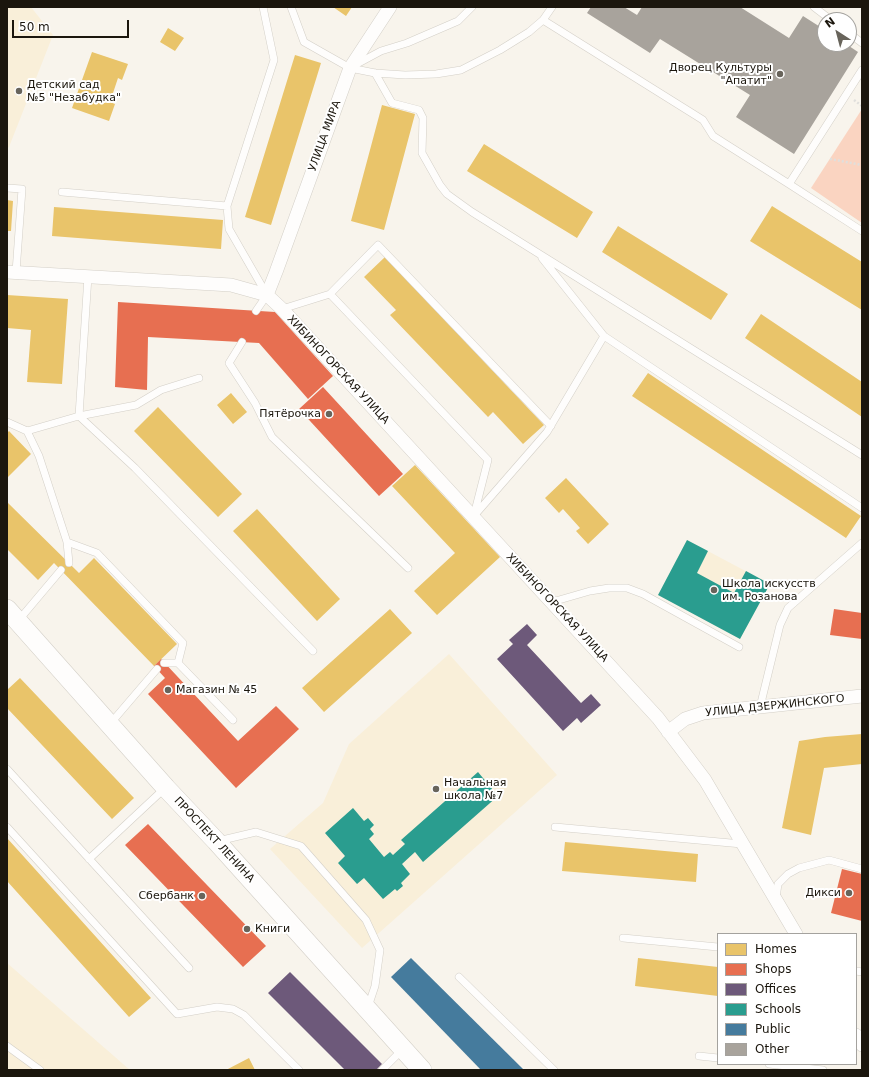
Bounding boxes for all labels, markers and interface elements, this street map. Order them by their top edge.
scale bar [14,12,131,38]
north arrow [817,12,857,52]
text: N [823,15,838,31]
text: 50 m [19,20,50,34]
place label: Дворец Культуры "Апатит" [669,61,772,87]
marker: Дворец Культуры "Апатит" [775,69,785,79]
place label: Детский сад №5 "Незабудка" [27,78,121,104]
marker: Детский сад №5 "Незабудка" [14,86,24,96]
street label: УЛИЦА МИРА [306,99,344,173]
street label: ХИБИНОГОРСКАЯ УЛИЦА [284,313,392,427]
place label: Пятёрочка [259,407,321,421]
marker: Пятёрочка [324,409,334,419]
street label: ХИБИНОГОРСКАЯ УЛИЦА [503,551,611,665]
place label: Школа искусств им. Розанова [722,577,816,603]
marker: Школа искусств им. Розанова [709,585,719,595]
place label: Магазин № 45 [176,683,257,697]
marker: Магазин № 45 [163,685,173,695]
street label: УЛИЦА ДЗЕРЖИНСКОГО [705,692,845,720]
place label: Начальная школа №7 [444,776,506,802]
marker: Начальная школа №7 [431,784,441,794]
street label: ПРОСПЕКТ ЛЕНИНА [171,795,257,885]
place label: Дикси [805,886,841,900]
marker: Дикси [844,888,854,898]
place label: Сбербанк [138,889,194,903]
marker: Сбербанк [197,891,207,901]
place label: Книги [255,922,290,936]
marker: Книги [242,924,252,934]
legend [717,933,857,1065]
text: Homes [755,942,797,956]
text: Shops [755,962,791,976]
text: Offices [755,982,796,996]
text: Schools [755,1002,801,1016]
text: Public [755,1022,791,1036]
text: Other [755,1042,789,1056]

